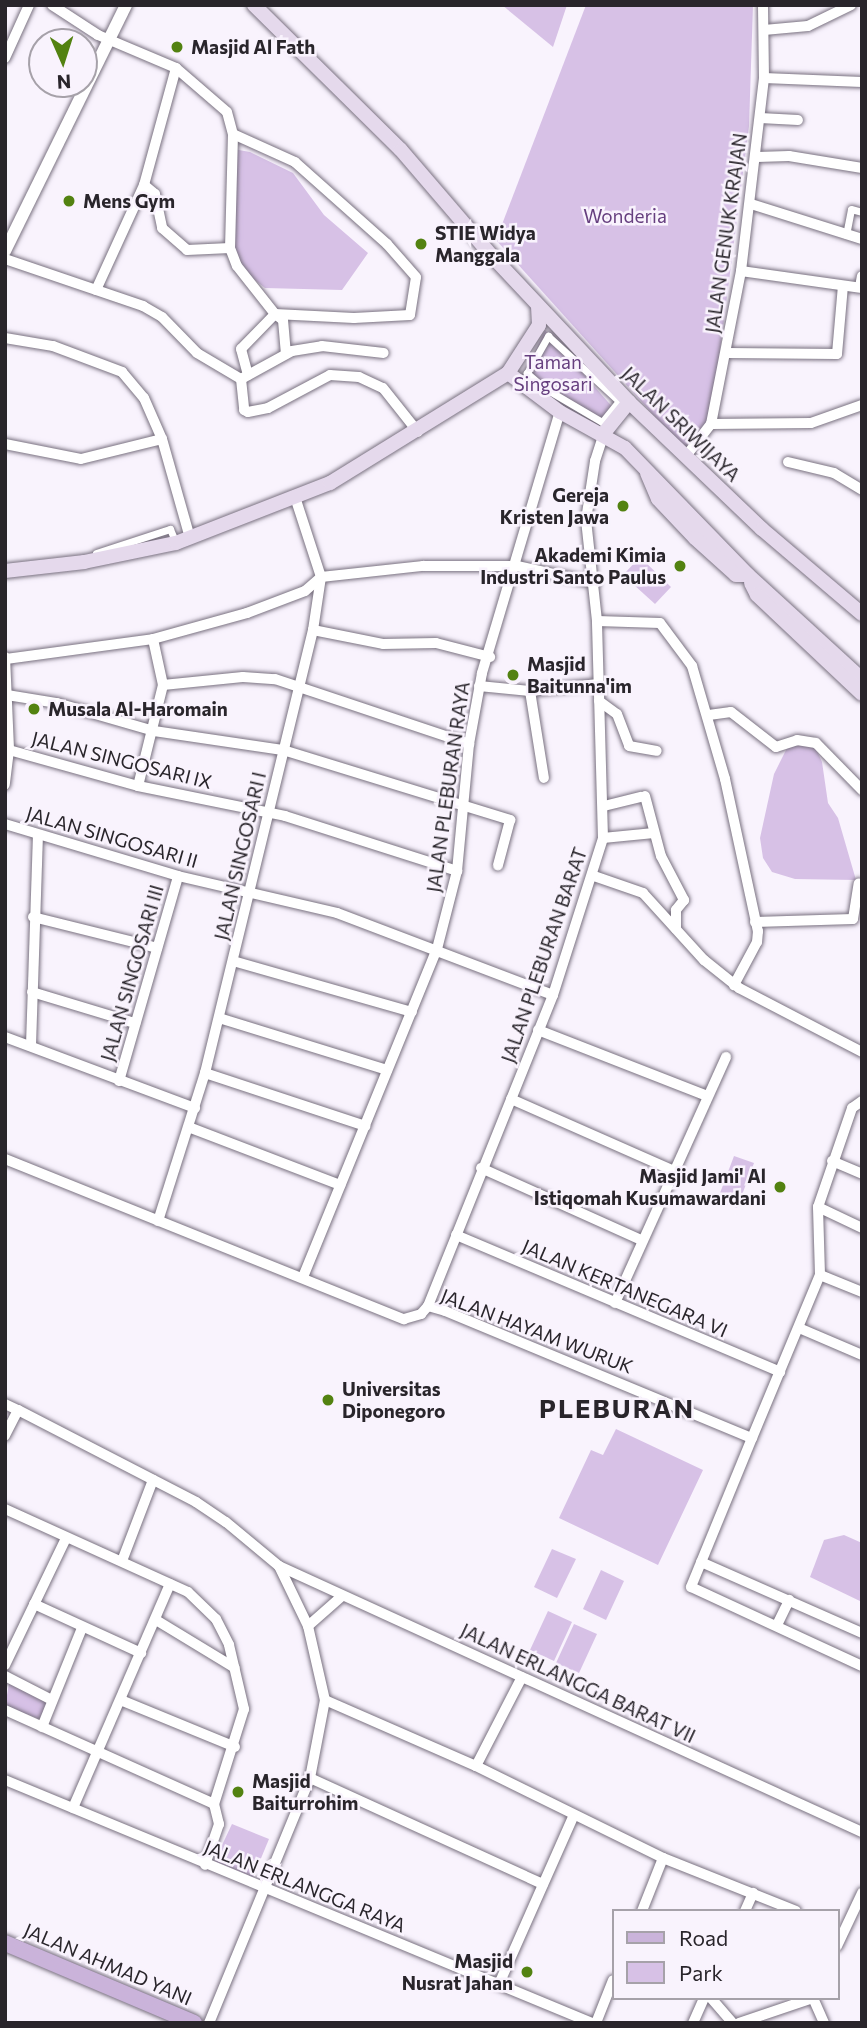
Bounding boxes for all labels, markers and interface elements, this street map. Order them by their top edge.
north arrow [28,28,98,98]
place label: Masjid Al Fath [191,36,315,58]
marker: Masjid Al Fath [169,39,185,55]
text: N [56,71,72,94]
street label: JALAN GENUK KRAJAN [701,131,751,335]
place label: Mens Gym [83,190,175,212]
marker: Mens Gym [61,193,77,209]
park label: Wonderia [583,205,667,227]
place label: STIE Widya Manggala [435,222,536,266]
marker: STIE Widya Manggala [413,236,429,252]
park label: Taman Singosari [513,351,593,395]
street label: JALAN SRIWIJAYA [617,362,745,486]
place label: Gereja Kristen Jawa [500,484,609,528]
marker: Gereja Kristen Jawa [615,498,631,514]
place label: Akademi Kimia Industri Santo Paulus [480,544,666,588]
marker: Akademi Kimia Industri Santo Paulus [672,558,688,574]
place label: Masjid Baitunna'im [527,653,632,697]
marker: Masjid Baitunna'im [505,667,521,683]
street label: JALAN PLEBURAN RAYA [422,680,474,894]
place label: Musala Al-Haromain [48,698,228,720]
marker: Musala Al-Haromain [26,701,42,717]
street label: JALAN SINGOSARI IX [30,727,214,793]
street label: JALAN SINGOSARI I [210,770,270,942]
street label: JALAN SINGOSARI II [24,802,200,872]
street label: JALAN PLEBURAN BARAT [496,844,592,1066]
street label: JALAN SINGOSARI III [96,882,168,1064]
place label: Masjid Jami' Al Istiqomah Kusumawardani [534,1165,766,1209]
marker: Masjid Jami' Al Istiqomah Kusumawardani [772,1179,788,1195]
street label: JALAN KERTANEGARA VI [519,1234,731,1342]
street label: JALAN HAYAM WURUK [438,1284,636,1378]
place label: Universitas Diponegoro [342,1378,445,1422]
marker: Universitas Diponegoro [320,1392,336,1408]
district label: PLEBURAN [540,1392,694,1424]
street label: JALAN ERLANGGA BARAT VII [457,1618,699,1748]
place label: Masjid Baiturrohim [252,1770,358,1814]
marker: Masjid Baiturrohim [230,1784,246,1800]
street label: JALAN ERLANGGA RAYA [201,1835,409,1937]
legend [612,1909,839,2000]
street label: JALAN AHMAD YANI [21,1918,195,2010]
text: Road [679,1925,728,1950]
place label: Masjid Nusrat Jahan [402,1950,513,1994]
text: Park [679,1960,723,1985]
marker: Masjid Nusrat Jahan [519,1964,535,1980]

